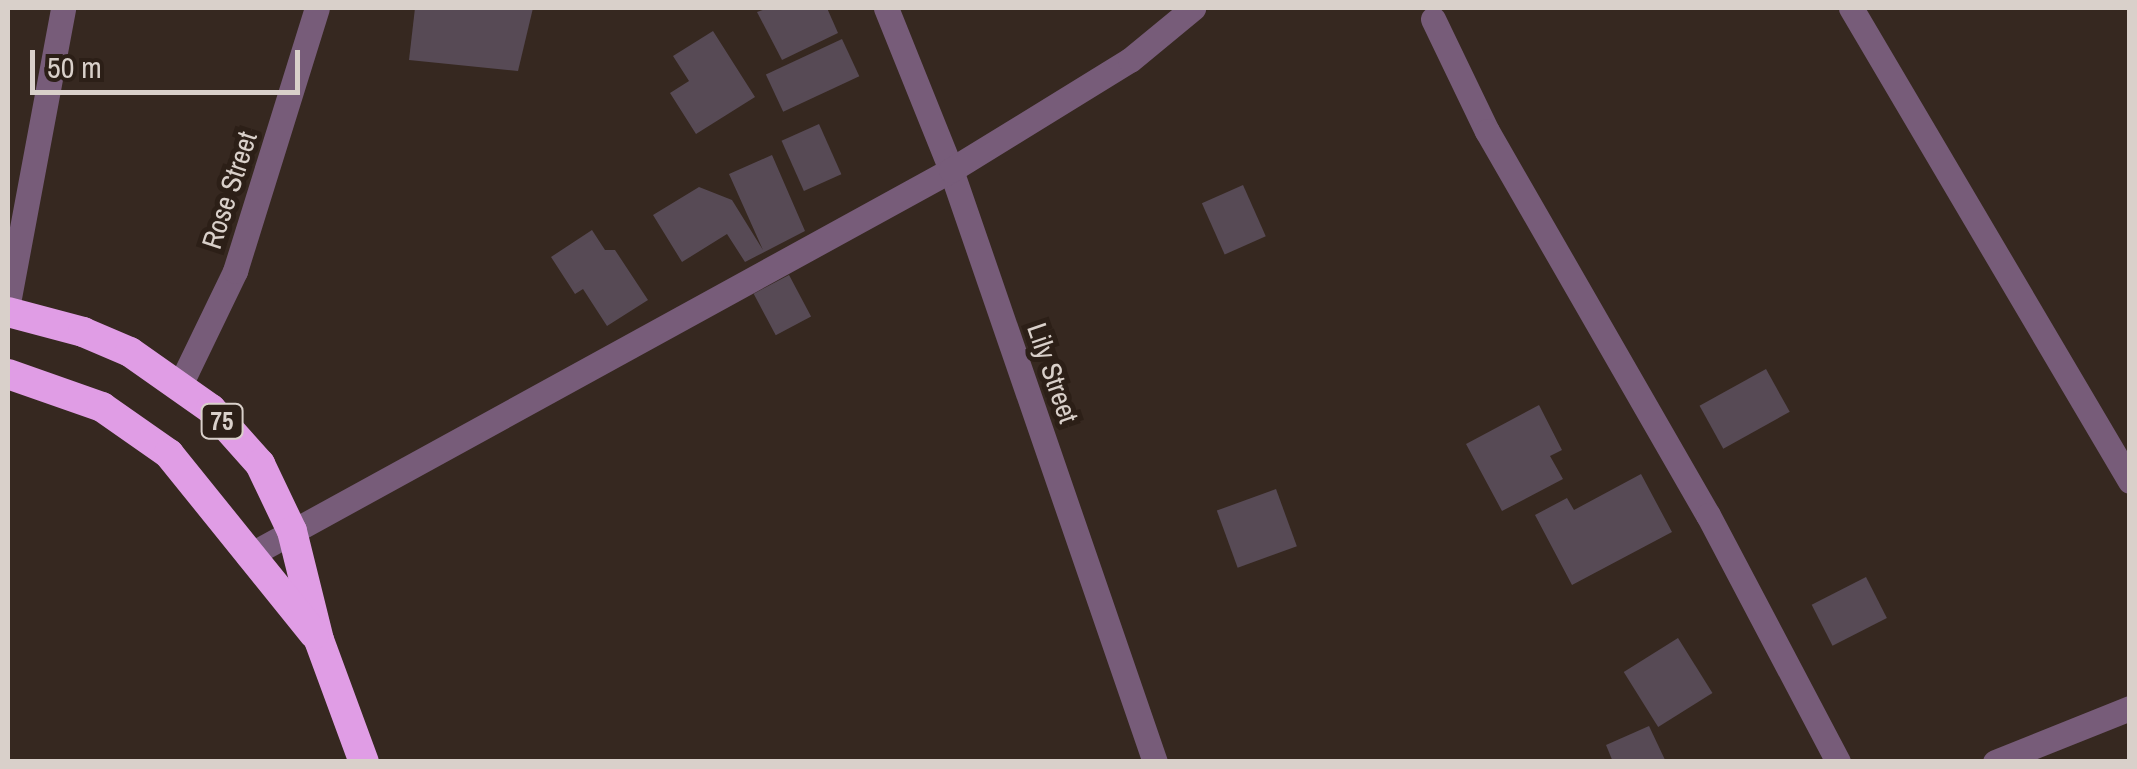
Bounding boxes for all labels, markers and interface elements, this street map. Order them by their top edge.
scale bar [35,30,305,92]
text: 50 m [47,47,102,87]
street label: Rose Street [194,127,264,253]
street label: Lily Street [1020,319,1086,427]
road number: 75 [200,401,244,441]

